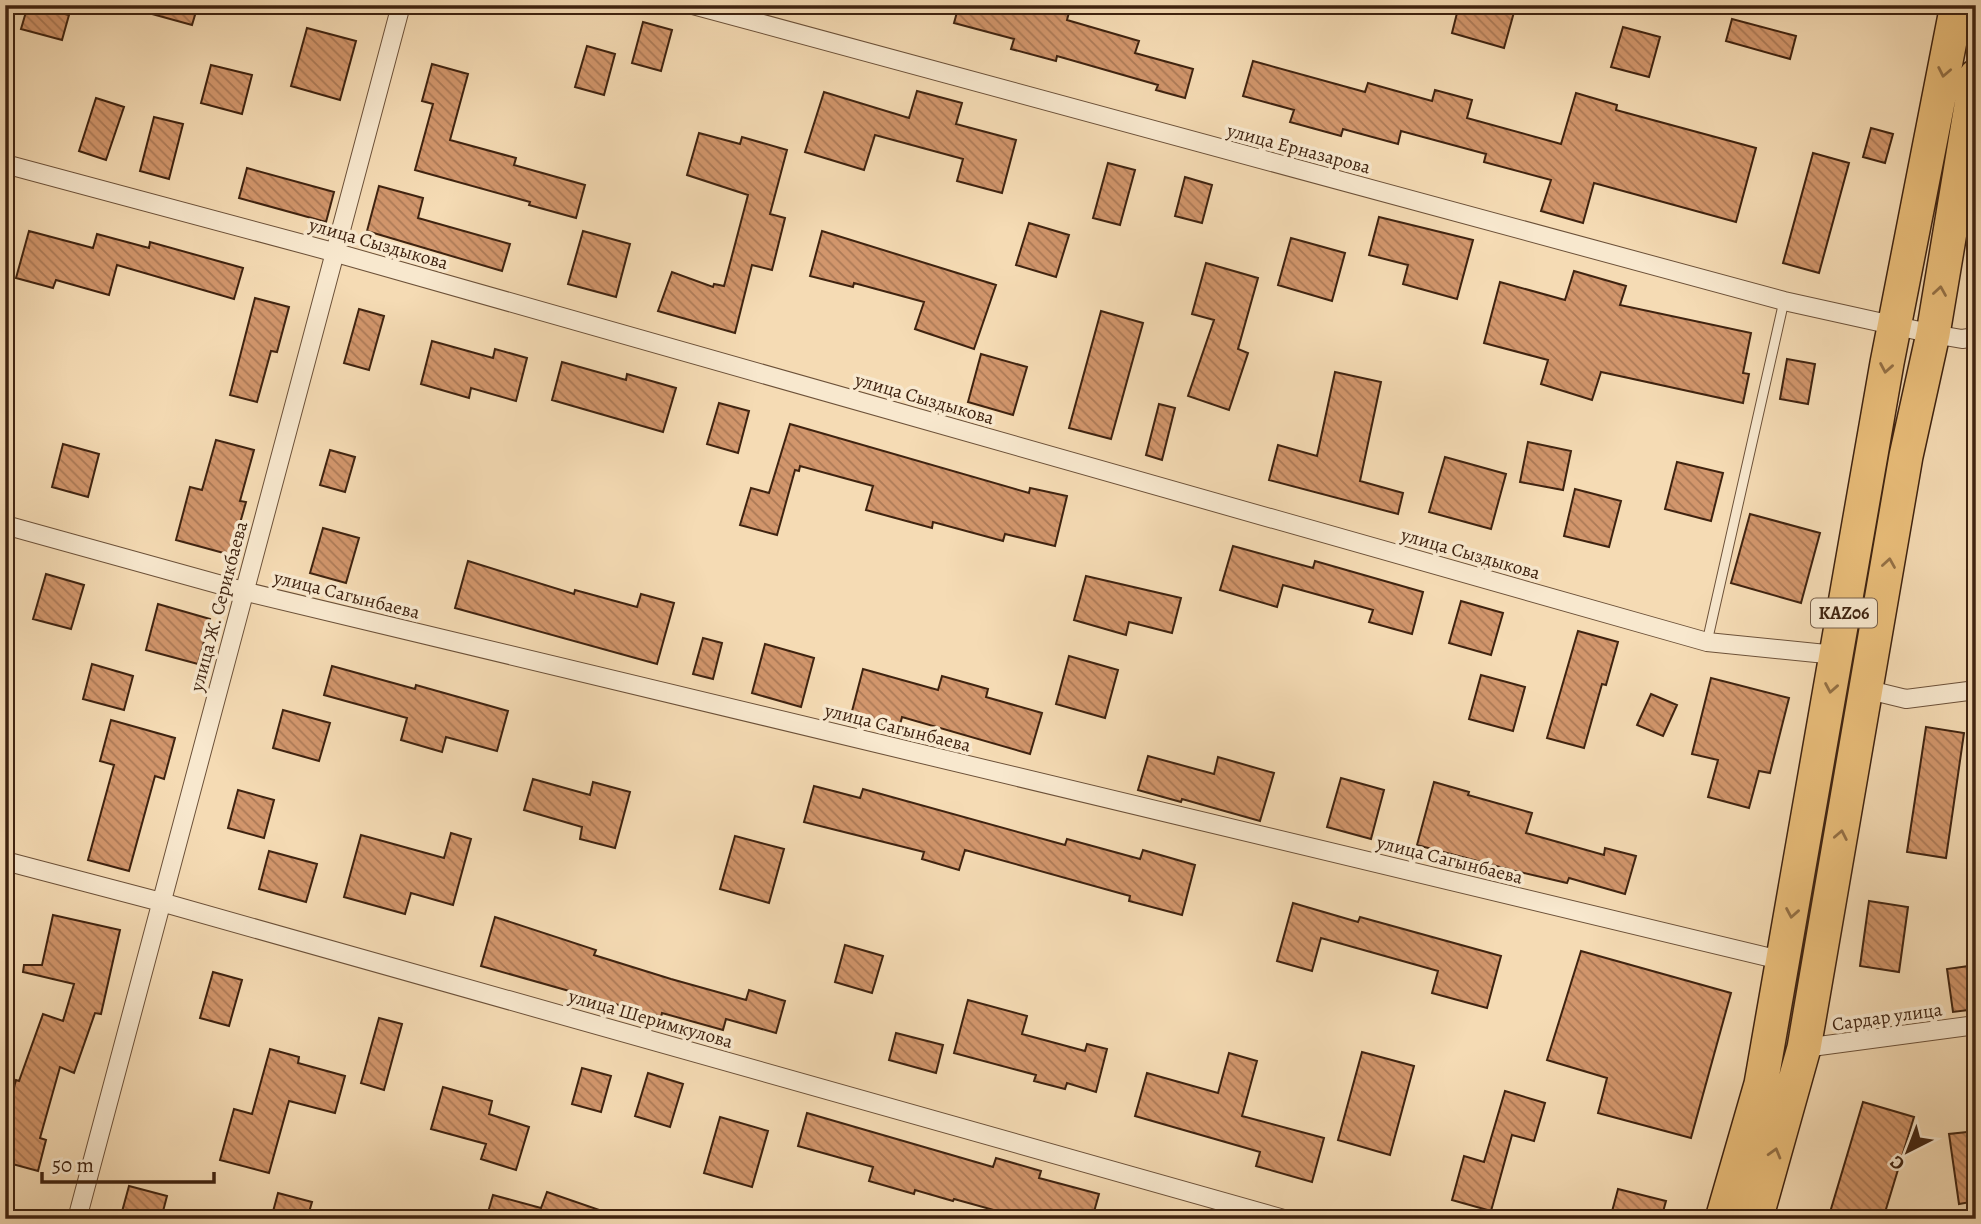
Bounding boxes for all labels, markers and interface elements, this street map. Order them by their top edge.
one-way arrow [1937,66,1952,78]
street label: улица Ерназарова [1223,117,1374,181]
street label: улица Сыздыкова [305,211,451,276]
one-way arrow [1932,285,1947,297]
one-way arrow [1880,362,1895,374]
street label: улица Сыздыкова [851,366,997,431]
street label: улица Ж. Серикбаева [183,518,254,695]
street label: улица Сыздыкова [1397,521,1543,586]
one-way arrow [1881,557,1896,569]
street label: улица Сагынбаева [270,564,423,626]
road number: KАZ06 [1811,598,1877,628]
one-way arrow [1824,682,1839,694]
street label: улица Сагынбаева [821,697,974,759]
street label: улица Сагынбаева [1373,829,1526,891]
one-way arrow [1833,829,1848,841]
one-way arrow [1785,907,1800,919]
street label: улица Шеримкулова [564,983,736,1055]
street label: Сардар улица [1830,996,1944,1038]
north arrow [1872,1116,1942,1186]
scale bar [42,1140,214,1184]
one-way arrow [1766,1147,1781,1159]
text: С [1884,1149,1910,1176]
text: 50 m [52,1151,94,1179]

